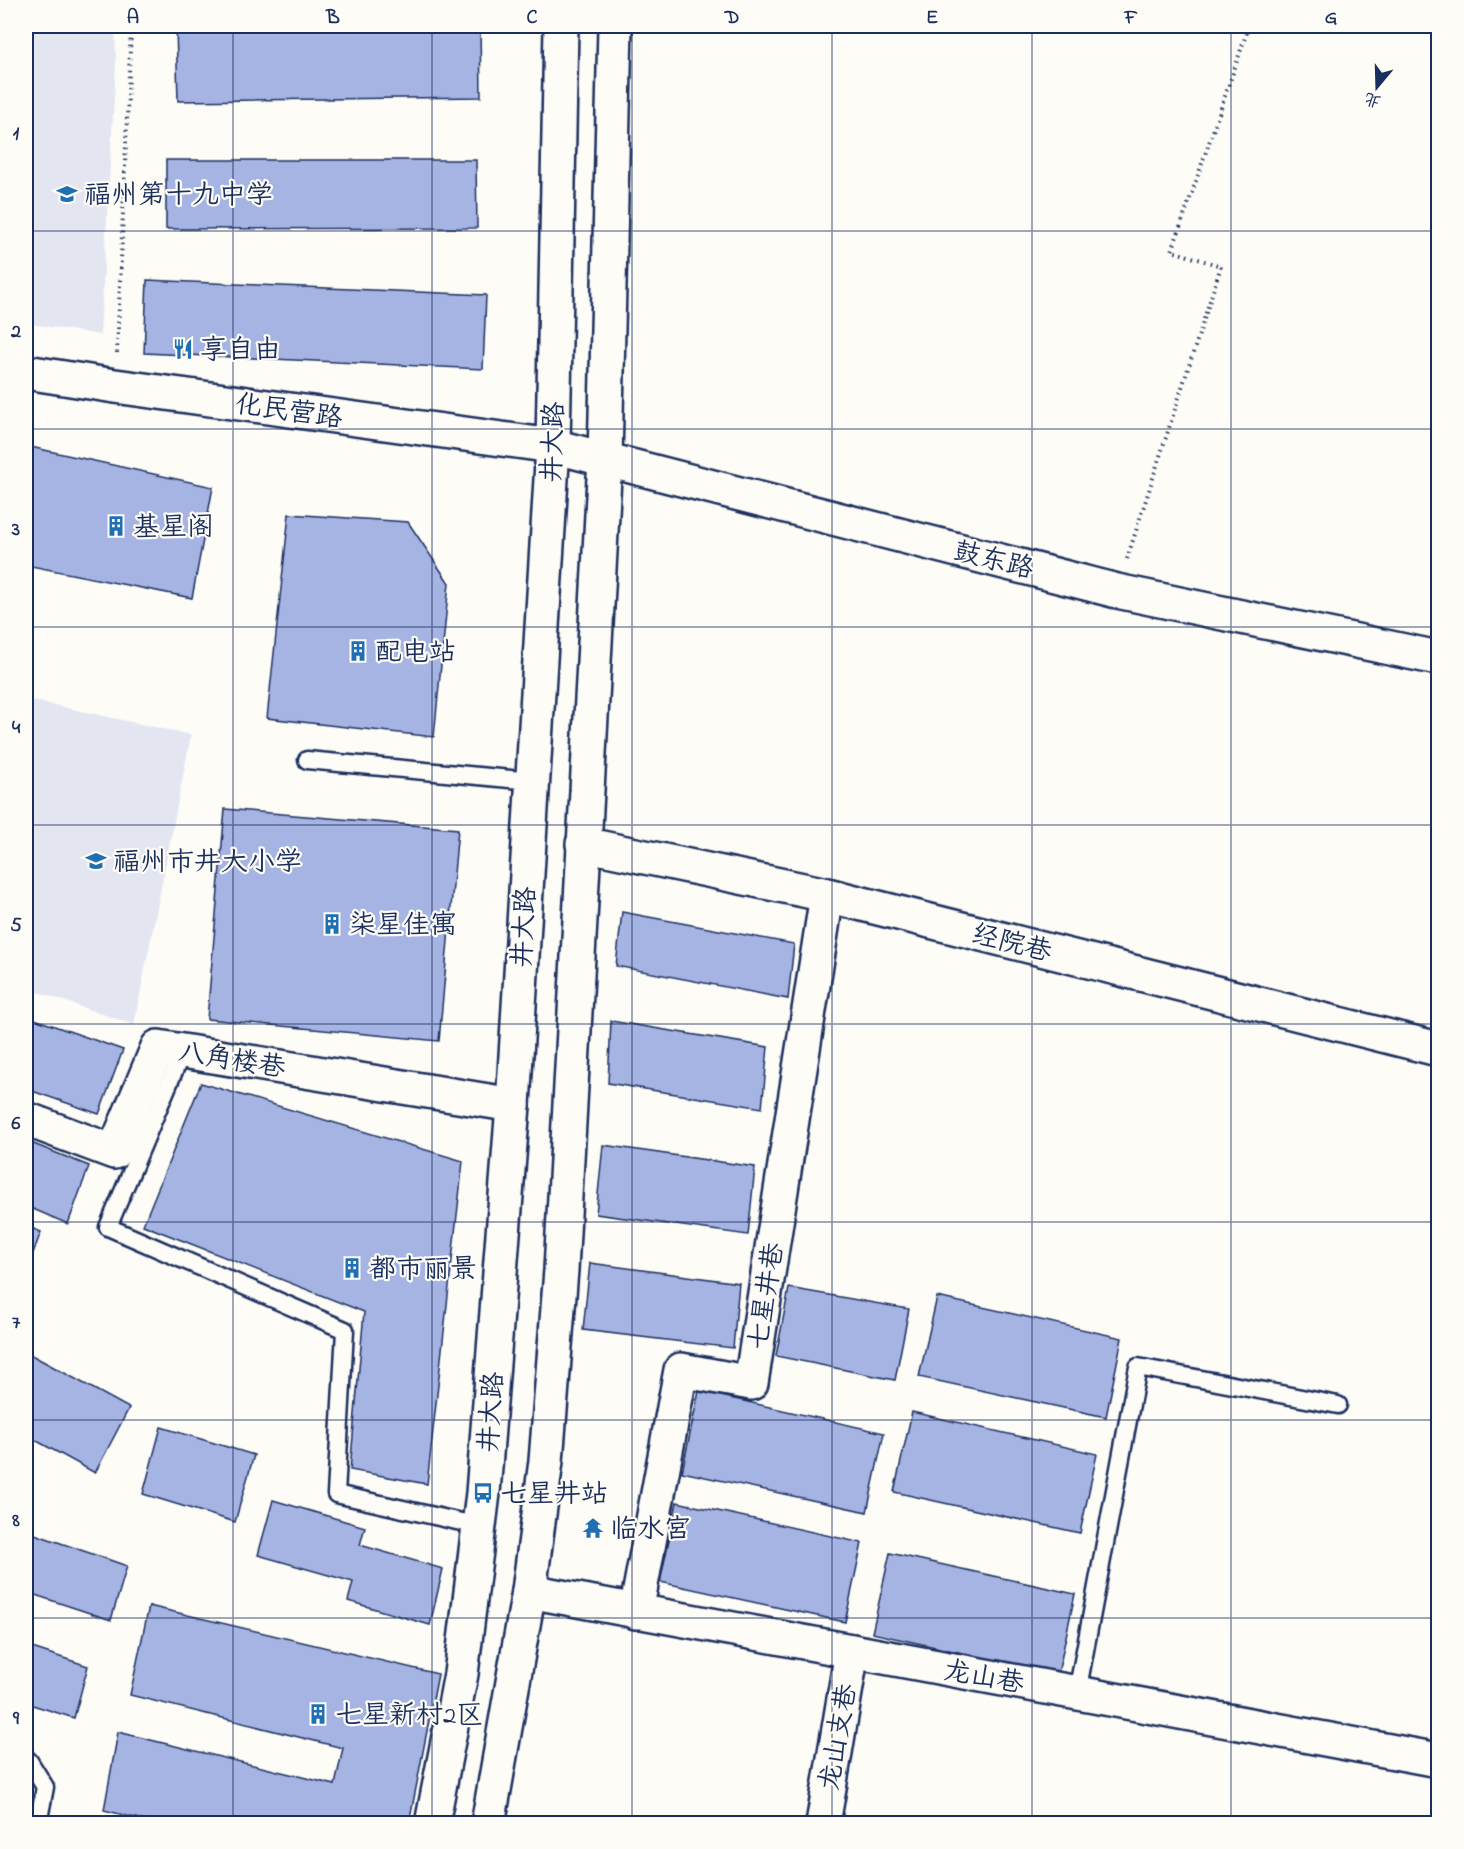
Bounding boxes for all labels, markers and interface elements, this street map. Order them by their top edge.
text: A [127,4,139,33]
text: B [325,4,340,33]
text: C [527,4,538,33]
text: D [724,4,739,33]
text: E [926,4,938,33]
text: F [1124,4,1138,33]
text: G [1325,4,1338,33]
north arrow [1347,57,1407,117]
text: 北 [1361,85,1384,113]
text: 1 [13,120,20,149]
place label: 福州第十九中学 [84,177,273,216]
school or university icon: 福州第十九中学 [55,182,79,206]
text: 2 [10,318,21,347]
place label: 享自由 [200,332,281,371]
restaurant icon: 享自由 [171,337,195,361]
street label: 化民营路 [232,386,345,439]
street label: 井大路 [534,401,575,483]
place label: 基星阁 [133,509,214,548]
building icon: 基星阁 [104,514,128,538]
text: 3 [11,516,20,545]
street label: 鼓东路 [949,533,1037,590]
place label: 配电站 [375,634,456,673]
building icon: 配电站 [346,639,370,663]
text: 4 [12,714,21,743]
place label: 福州市井大小学 [113,844,302,883]
school or university icon: 福州市井大小学 [84,849,108,873]
street label: 井大路 [504,886,547,969]
place label: 柒星佳寓 [349,907,457,946]
text: 5 [10,912,22,941]
building icon: 柒星佳寓 [320,912,344,936]
street label: 经院巷 [967,916,1055,973]
street label: 八角楼巷 [175,1034,288,1089]
text: 6 [12,1110,21,1139]
street label: 七星井巷 [740,1240,795,1353]
place label: 都市丽景 [369,1251,477,1290]
building icon: 都市丽景 [340,1256,364,1280]
text: 7 [12,1309,21,1338]
street label: 井大路 [470,1370,515,1454]
place label: 七星井站 [500,1476,608,1515]
bus stop icon: 七星井站 [471,1481,495,1505]
text: 8 [11,1507,20,1536]
place label: 临水宫 [610,1511,691,1550]
temple icon: 临水宫 [581,1516,605,1540]
street label: 龙山巷 [940,1652,1027,1705]
street label: 龙山支巷 [811,1681,868,1794]
place label: 七星新村2区 [335,1697,483,1736]
building icon: 七星新村2区 [306,1702,330,1726]
text: 9 [12,1705,20,1734]

